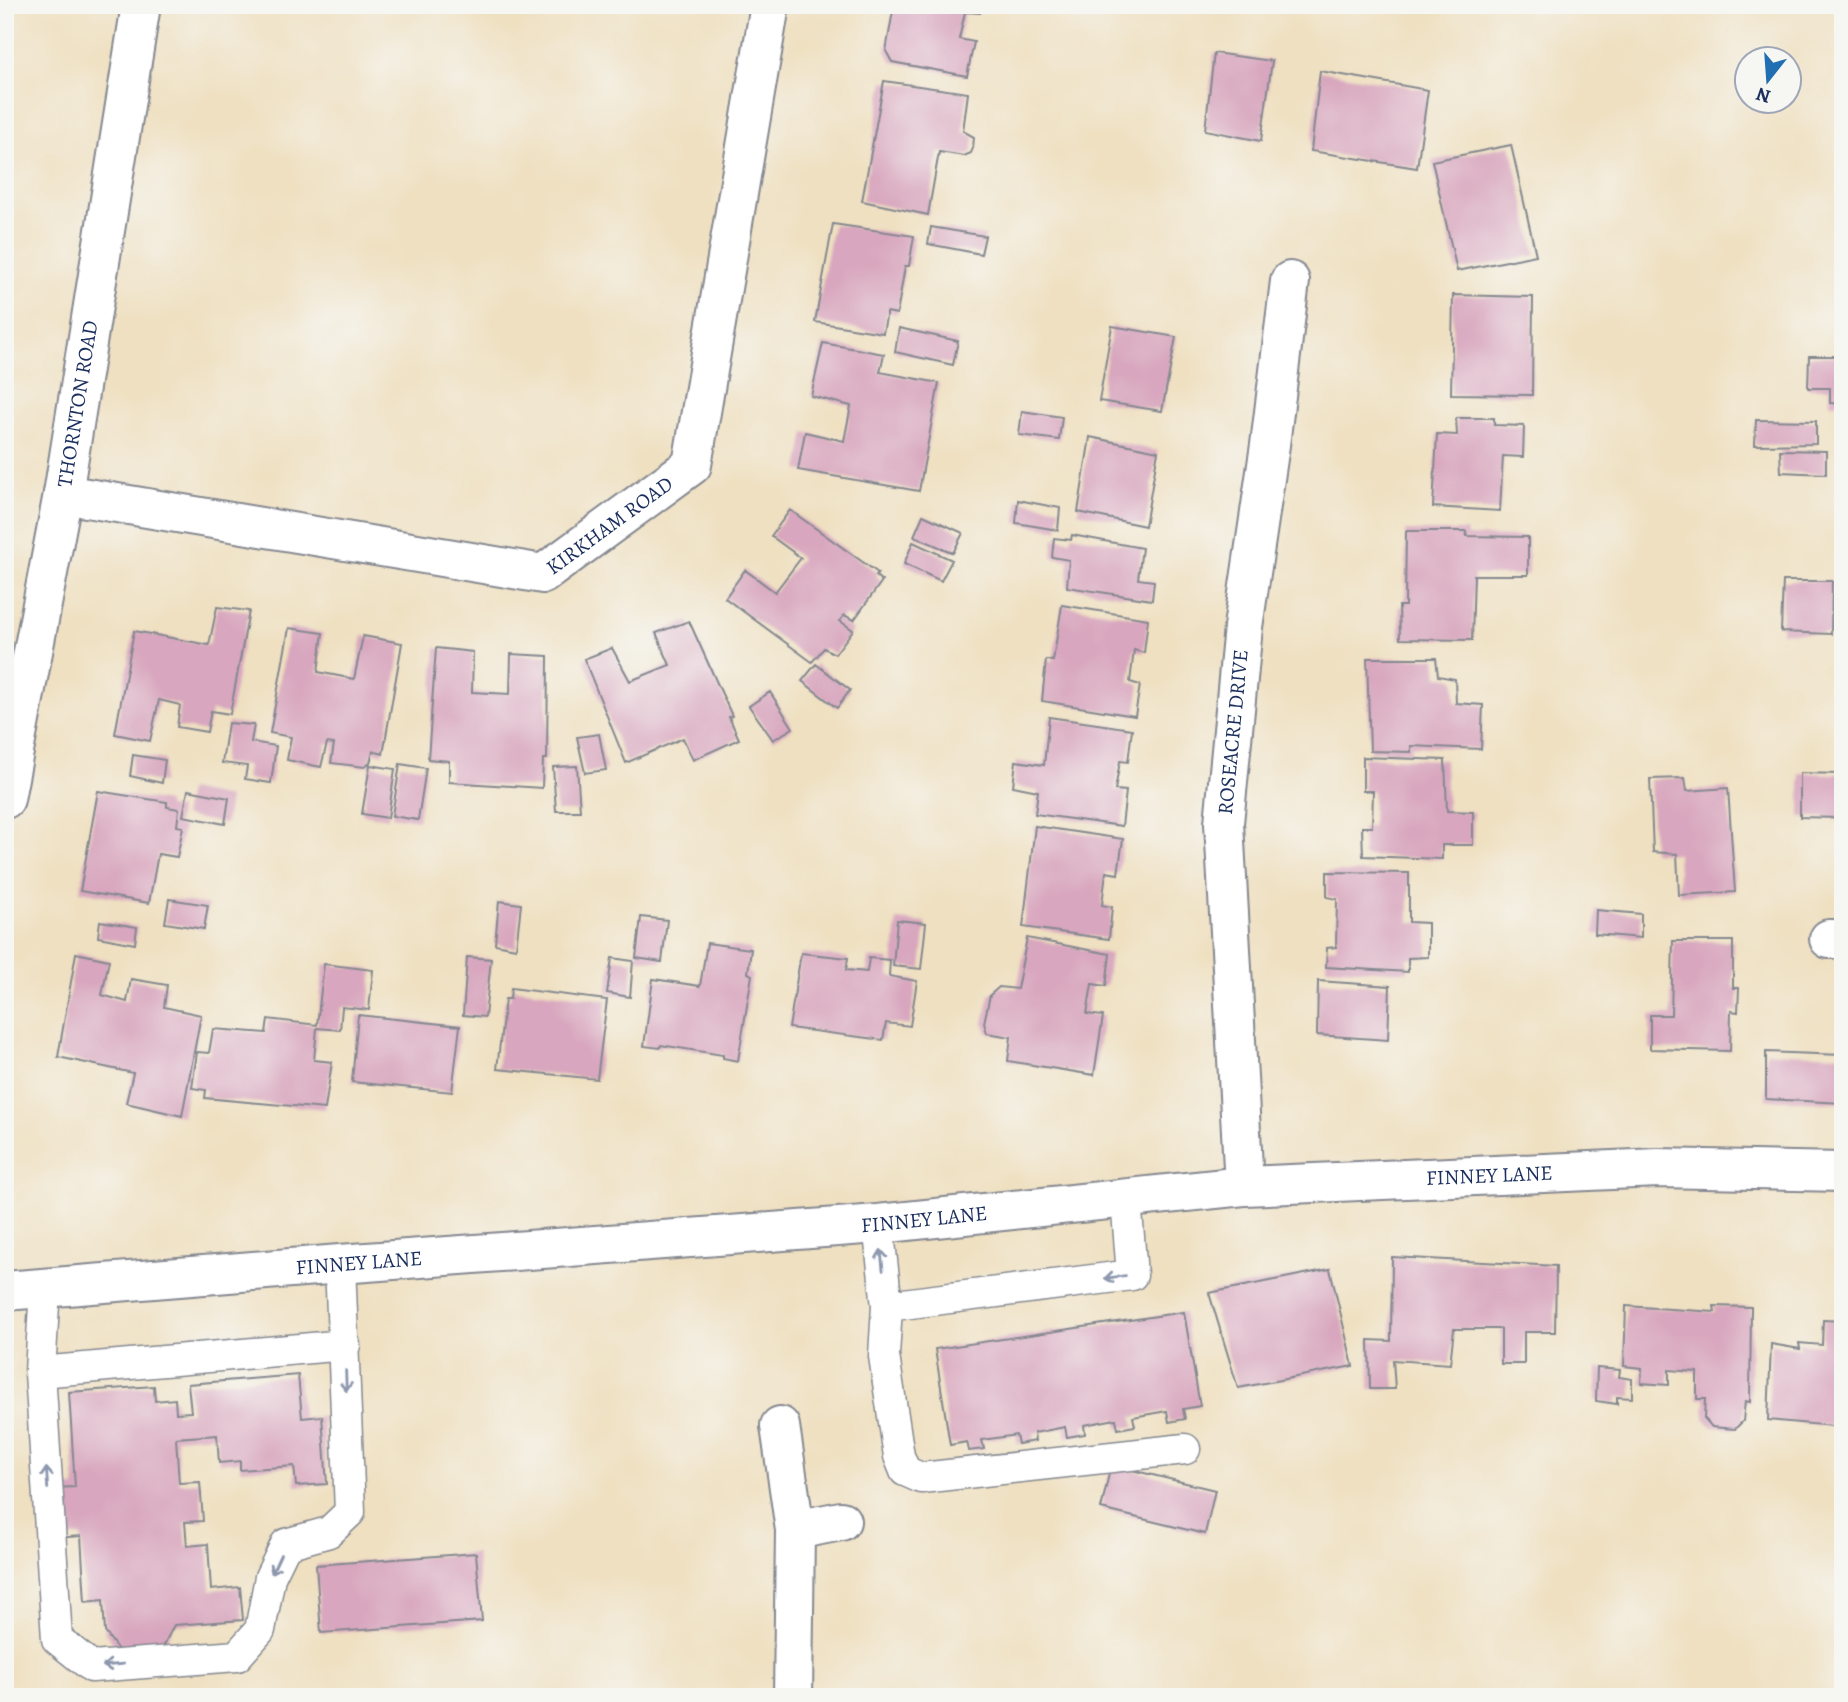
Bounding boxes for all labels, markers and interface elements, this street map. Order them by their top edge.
north arrow [1732,46,1802,116]
text: N [1753,81,1774,110]
street label: THORNTON ROAD [50,318,105,489]
street label: KIRKHAM ROAD [540,470,679,581]
street label: ROSEACRE DRIVE [1211,648,1255,816]
street label: FINNEY LANE [1425,1159,1553,1192]
street label: FINNEY LANE [860,1199,989,1239]
street label: FINNEY LANE [295,1244,423,1282]
one-way arrow [875,1249,888,1272]
one-way arrow [1104,1270,1127,1283]
one-way arrow [340,1369,353,1392]
one-way arrow [41,1466,54,1489]
one-way arrow [269,1553,283,1574]
one-way arrow [102,1659,125,1672]

